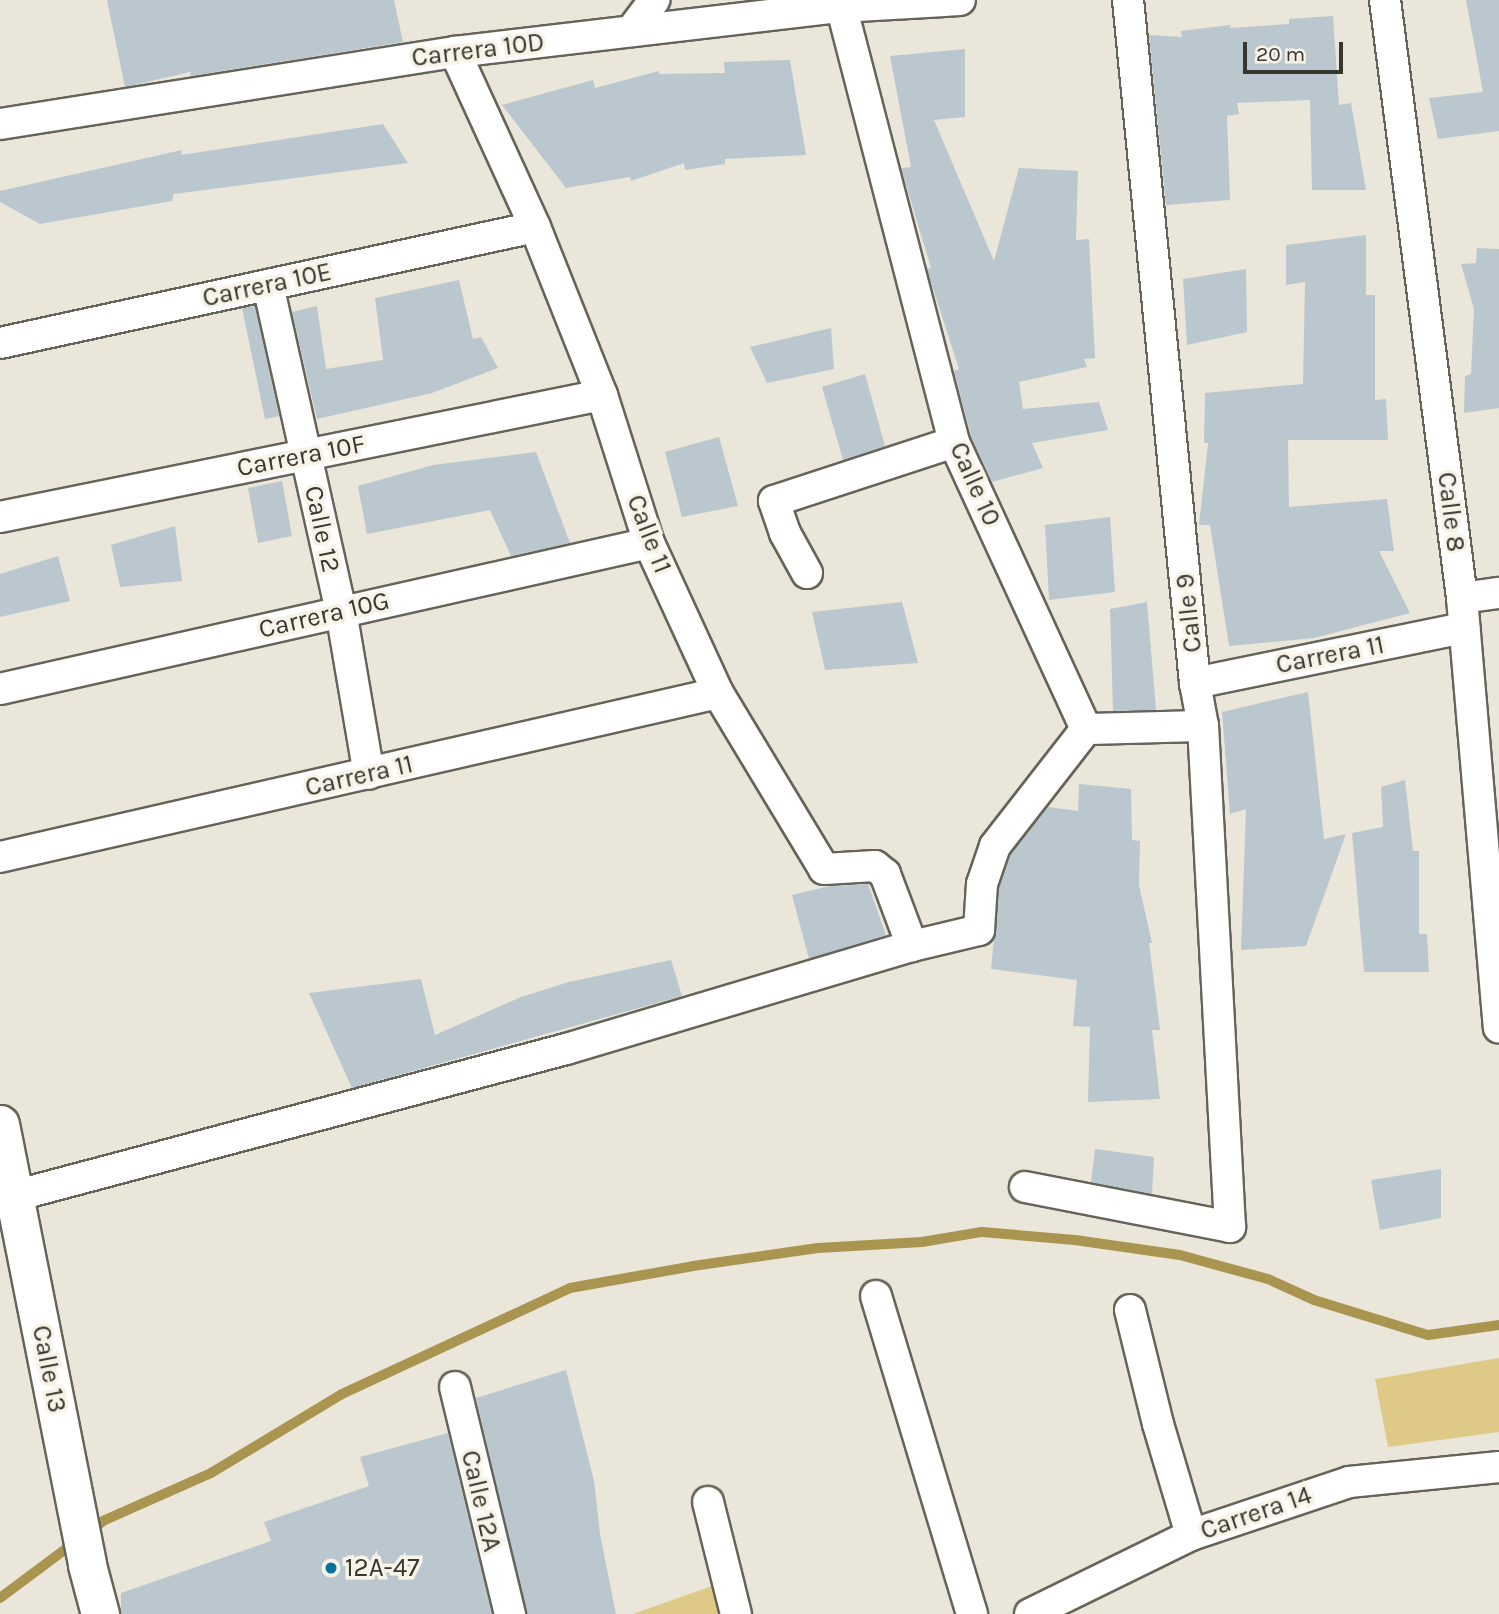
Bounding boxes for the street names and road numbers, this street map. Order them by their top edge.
street label: Carrera 10D [410,26,546,74]
street label: Carrera 10E [200,256,334,314]
street label: Carrera 10F [234,428,368,484]
street label: Calle 10 [943,437,1007,531]
street label: Calle 8 [1431,470,1471,554]
street label: Calle 12 [298,483,346,575]
street label: Calle 11 [620,490,678,578]
street label: Calle 9 [1169,572,1209,654]
street label: Carrera 10G [256,585,392,645]
street label: Carrera 11 [1273,629,1387,681]
street label: Carrera 11 [302,748,416,804]
street label: Calle 13 [25,1323,73,1415]
street label: Calle 12A [454,1447,508,1555]
street label: Carrera 14 [1196,1479,1316,1547]

